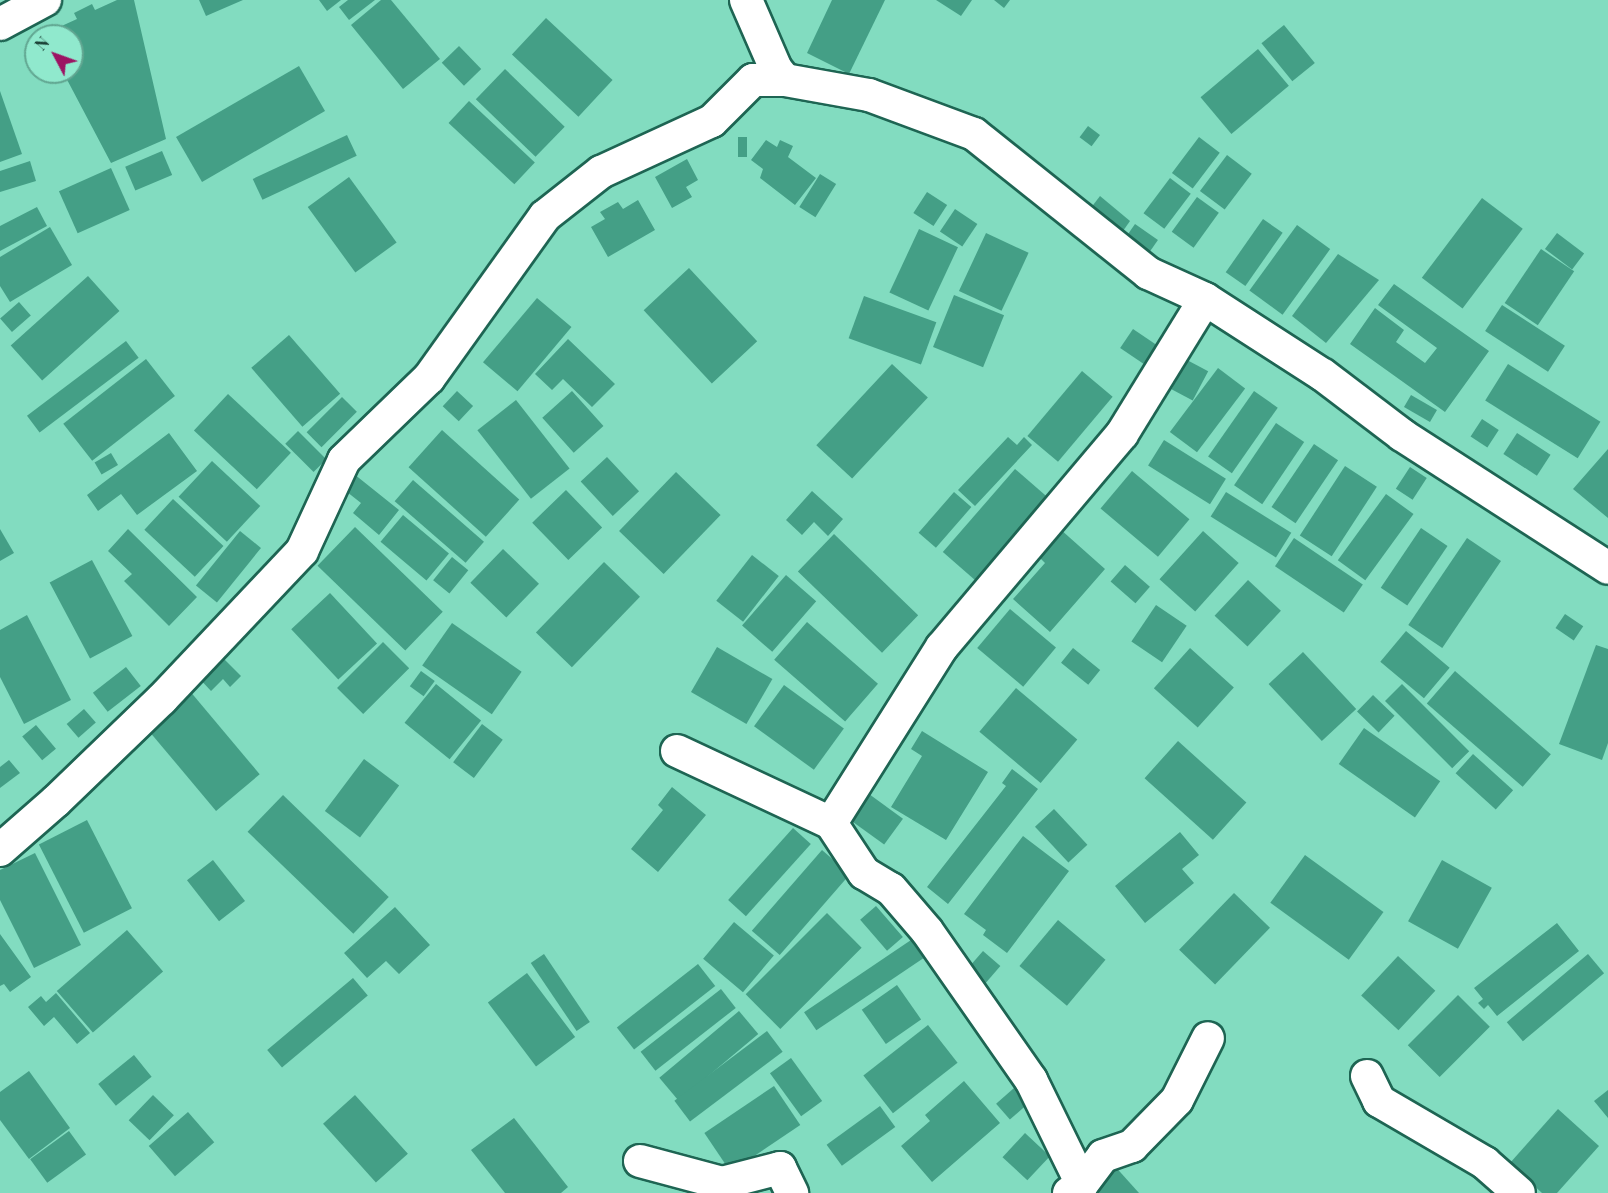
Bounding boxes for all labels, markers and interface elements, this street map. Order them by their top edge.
north arrow [24,24,84,84]
text: N [30,32,53,54]

